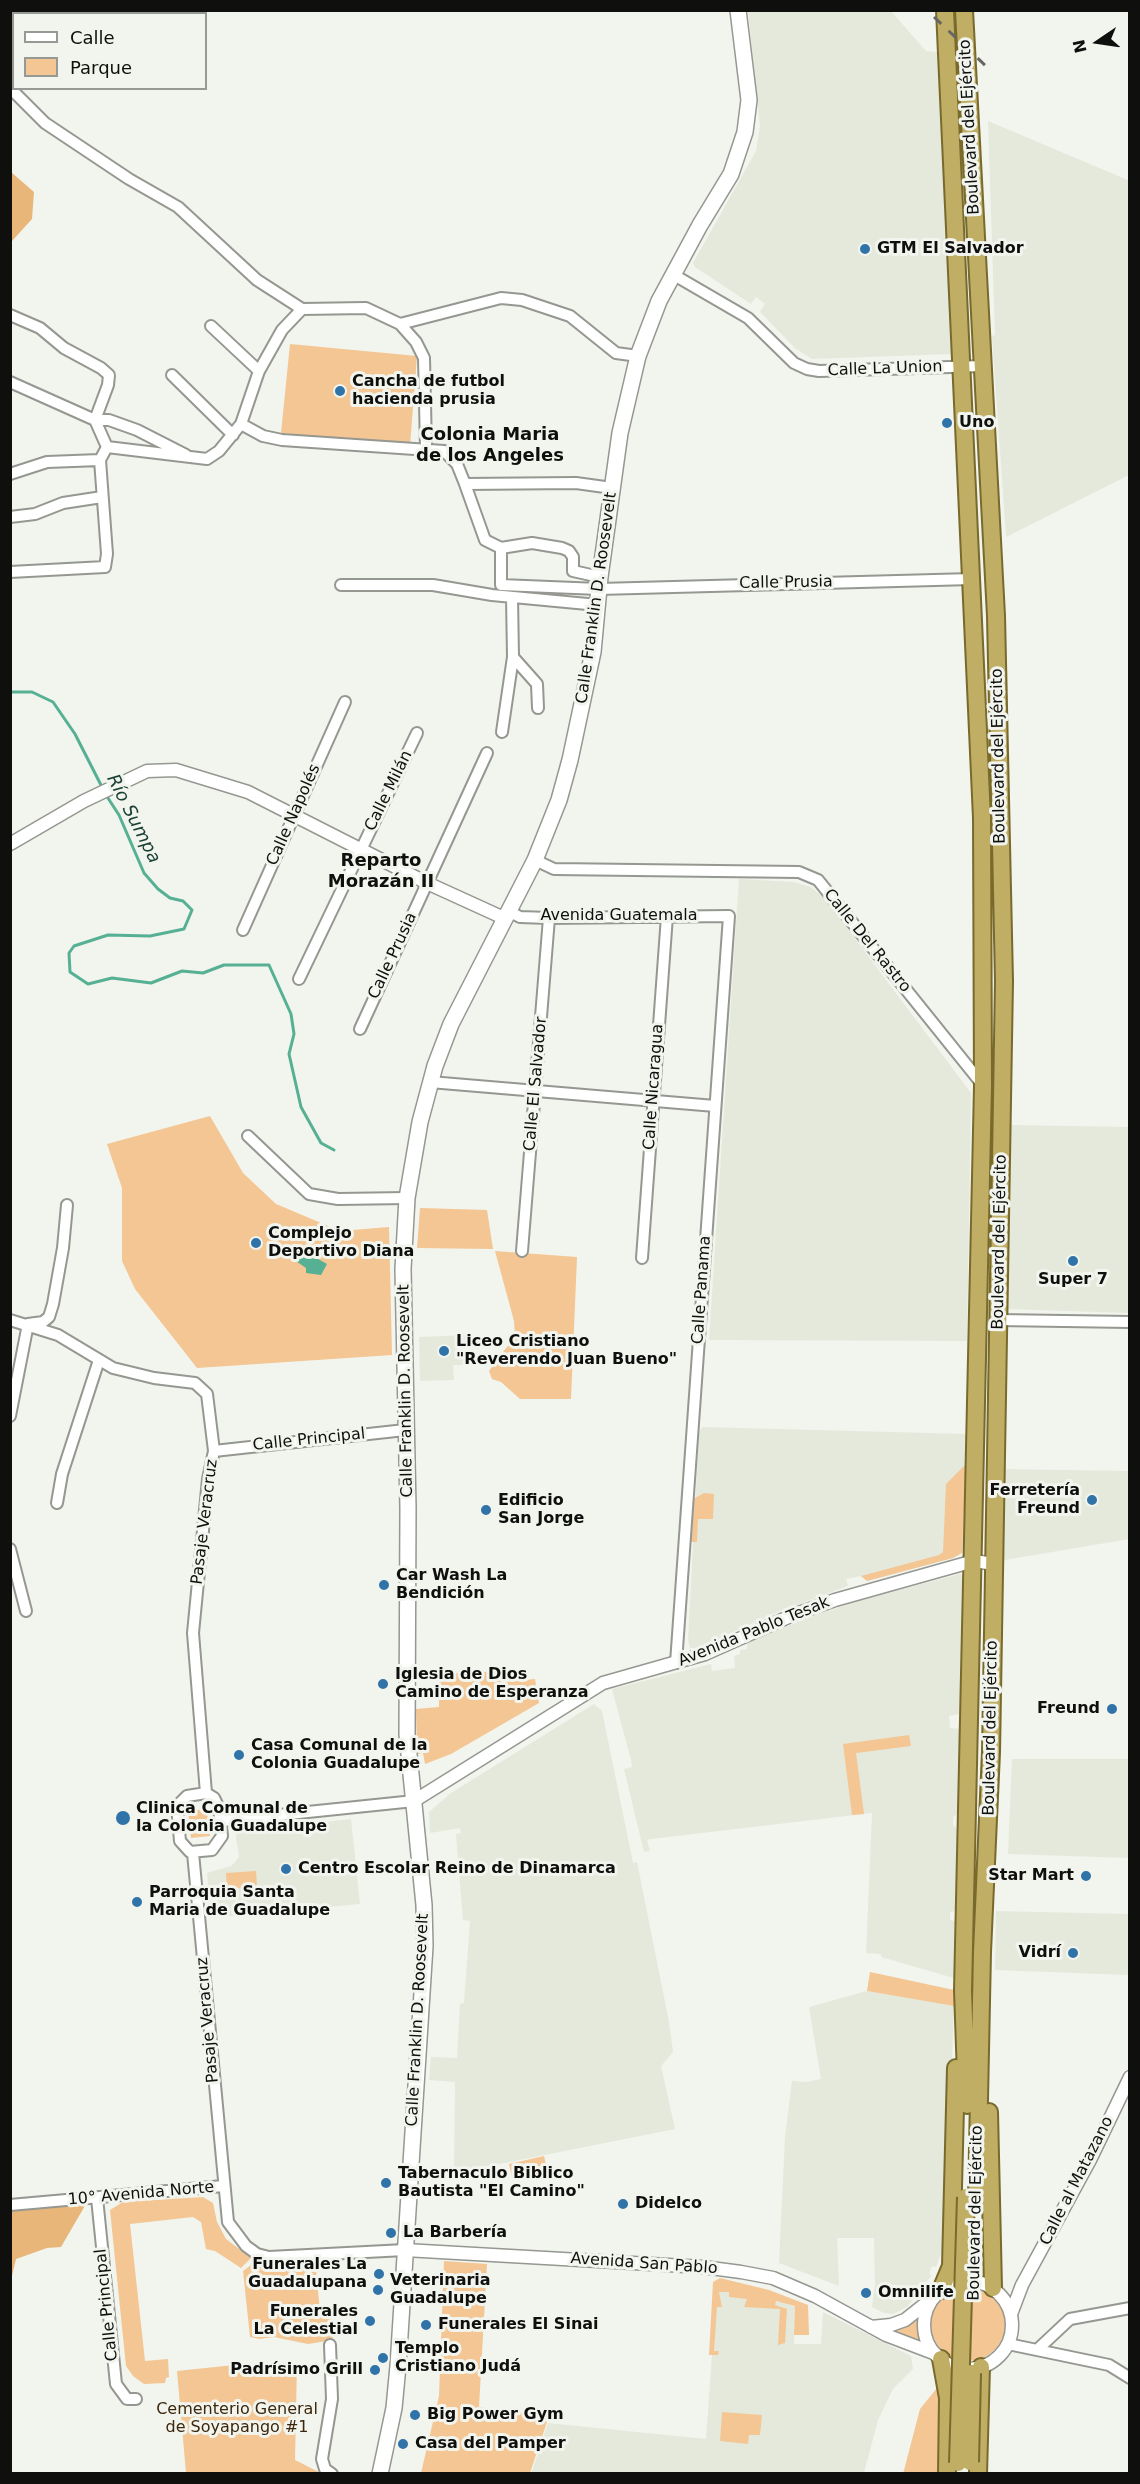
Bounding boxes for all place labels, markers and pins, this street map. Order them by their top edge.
place label: GTM El Salvador [877,239,1024,259]
marker: GTM El Salvador [858,242,872,256]
place label: Cancha de futbol hacienda prusia [352,372,505,410]
marker: Cancha de futbol hacienda prusia [333,384,347,398]
place label: Uno [959,413,994,433]
marker: Uno [940,416,954,430]
place label: Complejo Deportivo Diana [268,1224,414,1262]
marker: Complejo Deportivo Diana [249,1236,263,1250]
marker: Super 7 [1066,1254,1080,1268]
place label: Super 7 [1038,1270,1108,1290]
place label: Liceo Cristiano "Reverendo Juan Bueno" [456,1332,677,1370]
marker: Liceo Cristiano "Reverendo Juan Bueno" [437,1344,451,1358]
place label: Ferretería Freund [990,1481,1080,1519]
place label: Edificio San Jorge [498,1491,584,1529]
marker: Ferretería Freund [1085,1493,1099,1507]
marker: Edificio San Jorge [479,1503,493,1517]
place label: Car Wash La Bendición [396,1566,507,1604]
marker: Car Wash La Bendición [377,1578,391,1592]
place label: Iglesia de Dios Camino de Esperanza [395,1665,588,1703]
marker: Iglesia de Dios Camino de Esperanza [376,1677,390,1691]
place label: Freund [1037,1699,1100,1719]
marker: Freund [1105,1702,1119,1716]
place label: Casa Comunal de la Colonia Guadalupe [251,1736,428,1774]
marker: Casa Comunal de la Colonia Guadalupe [232,1748,246,1762]
place label: Clinica Comunal de la Colonia Guadalupe [136,1799,327,1837]
marker: Clinica Comunal de la Colonia Guadalupe [114,1809,132,1827]
place label: Centro Escolar Reino de Dinamarca [298,1859,616,1879]
marker: Centro Escolar Reino de Dinamarca [279,1862,293,1876]
place label: Star Mart [988,1866,1074,1886]
marker: Star Mart [1079,1869,1093,1883]
place label: Parroquia Santa Maria de Guadalupe [149,1883,330,1921]
marker: Parroquia Santa Maria de Guadalupe [130,1895,144,1909]
place label: Vidrí [1019,1943,1061,1963]
marker: Vidrí [1066,1946,1080,1960]
place label: Tabernaculo Biblico Bautista "El Camino" [398,2164,585,2202]
marker: Tabernaculo Biblico Bautista "El Camino" [379,2176,393,2190]
place label: Didelco [635,2194,702,2214]
marker: Didelco [616,2197,630,2211]
place label: La Barbería [403,2223,507,2243]
marker: La Barbería [384,2226,398,2240]
place label: Funerales La Guadalupana [248,2255,367,2293]
marker: Funerales La Guadalupana [372,2267,386,2281]
place label: Veterinaria Guadalupe [390,2271,491,2309]
marker: Veterinaria Guadalupe [371,2283,385,2297]
place label: Omnilife [878,2283,954,2303]
marker: Omnilife [859,2286,873,2300]
place label: Funerales La Celestial [254,2302,358,2340]
marker: Funerales La Celestial [363,2314,377,2328]
place label: Funerales El Sinai [438,2315,599,2335]
marker: Funerales El Sinai [419,2318,433,2332]
place label: Templo Cristiano Judá [395,2339,521,2377]
marker: Templo Cristiano Judá [376,2351,390,2365]
place label: Padrísimo Grill [230,2360,363,2380]
marker: Padrísimo Grill [368,2363,382,2377]
place label: Big Power Gym [427,2405,564,2425]
marker: Big Power Gym [408,2408,422,2422]
place label: Casa del Pamper [415,2434,566,2454]
marker: Casa del Pamper [396,2437,410,2451]

